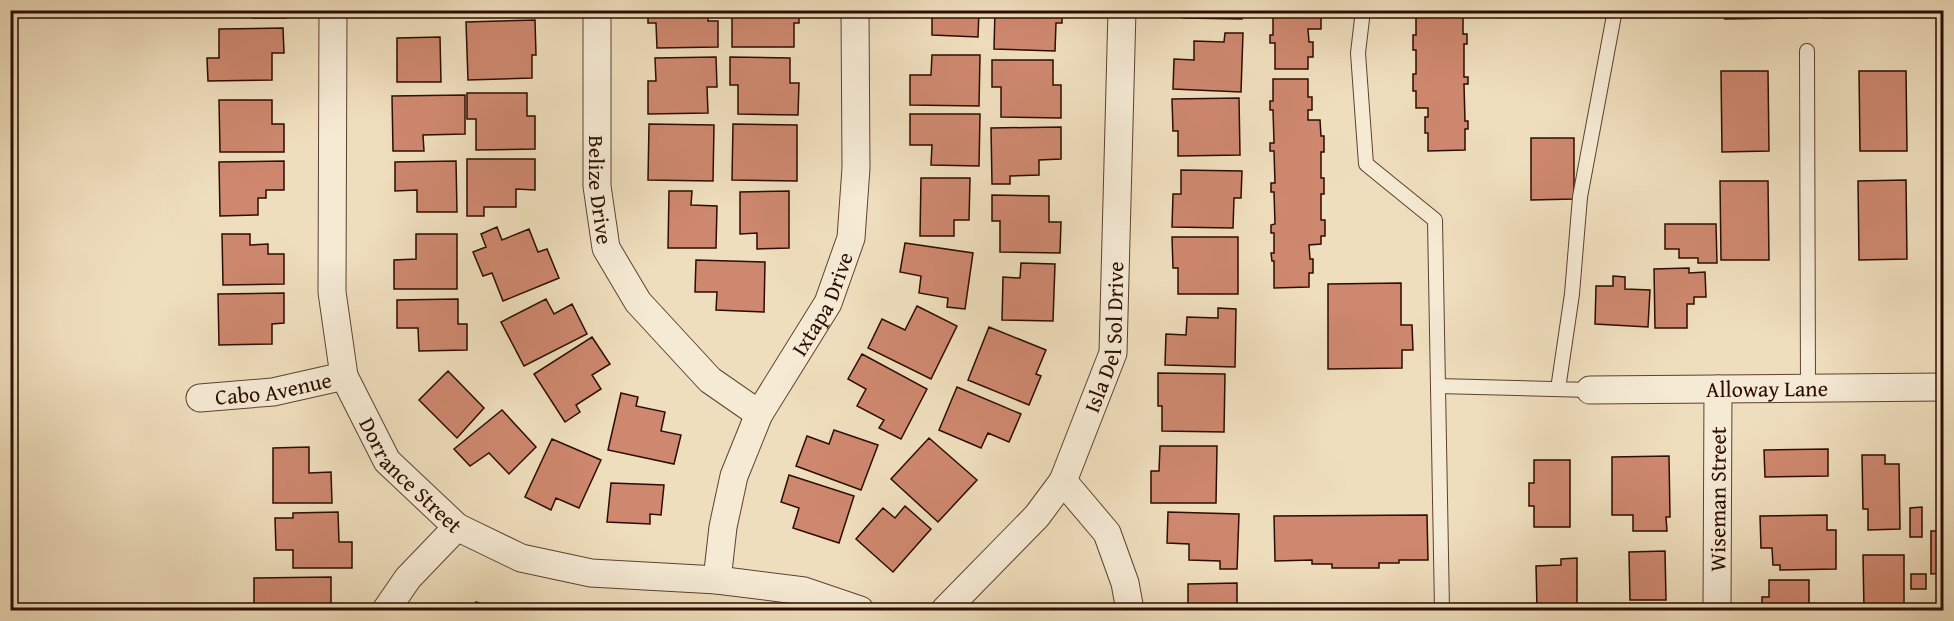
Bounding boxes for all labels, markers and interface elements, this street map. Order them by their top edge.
street label: Belize Drive [581,135,621,246]
street label: Ixtapa Drive [783,247,861,362]
street label: Isla Del Sol Drive [1075,261,1131,417]
street label: Cabo Avenue [214,363,335,413]
street label: Alloway Lane [1706,372,1828,405]
street label: Dorrance Street [351,412,470,541]
street label: Wiseman Street [1701,426,1734,572]

